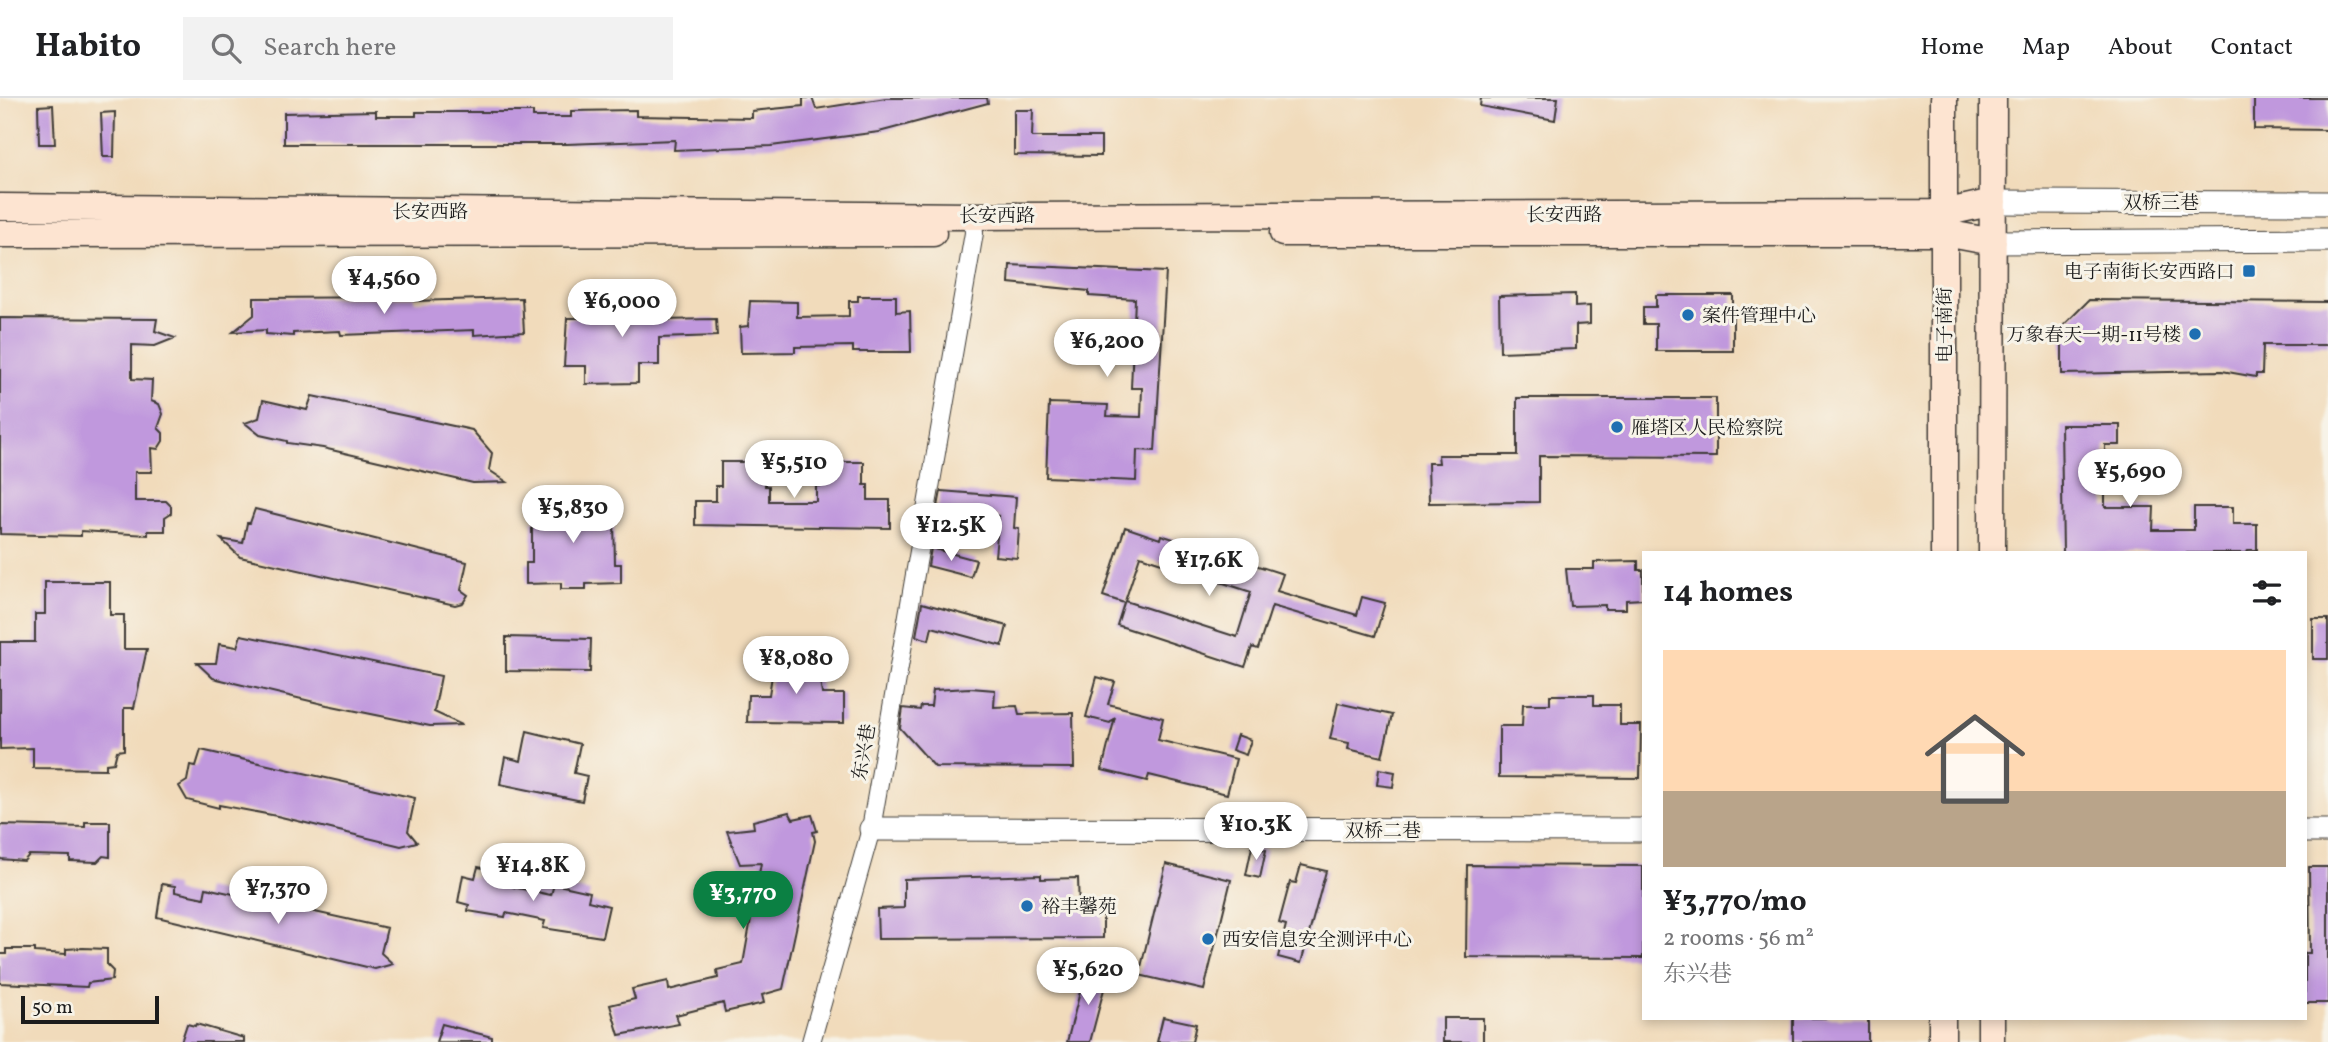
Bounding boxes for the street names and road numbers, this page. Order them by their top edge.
street label: 双桥三巷 [2123,191,2199,217]
street label: 长安西路 [392,200,468,226]
street label: 长安西路 [1526,203,1602,229]
street label: 长安西路 [959,204,1035,230]
street label: 电子南街 [1933,287,1959,363]
street label: 东兴巷 [847,722,883,783]
street label: 双桥二巷 [1345,819,1421,845]

